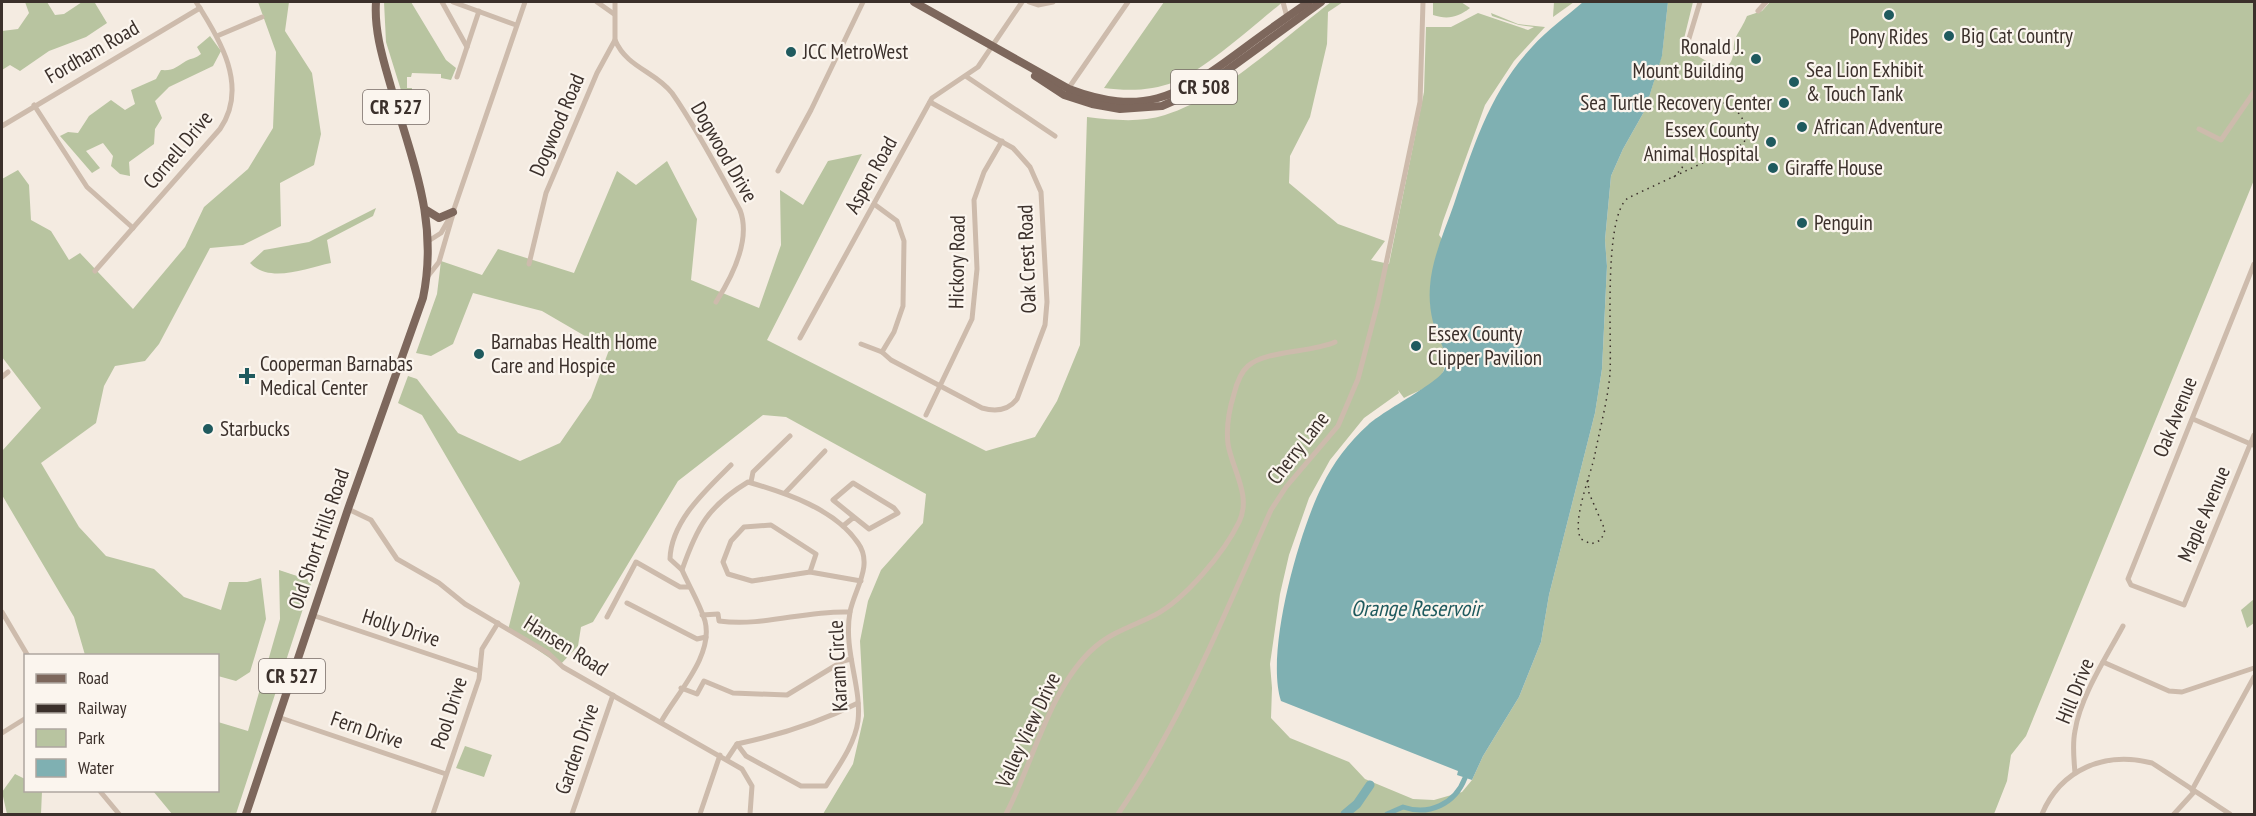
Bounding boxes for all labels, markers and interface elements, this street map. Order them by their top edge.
marker: Pony Rides [1882,8,1896,22]
street label: Fordham Road [40,14,144,89]
place label: Big Cat Country [1961,22,2073,49]
place label: Pony Rides [1850,23,1928,50]
marker: Big Cat Country [1942,29,1956,43]
place label: Ronald J. Mount Building [1633,33,1744,84]
place label: JCC MetroWest [802,38,908,65]
marker: JCC MetroWest [784,45,798,59]
marker: Ronald J. Mount Building [1749,52,1763,66]
place label: Sea Lion Exhibit & Touch Tank [1806,56,1924,107]
street label: Dogwood Road [523,69,590,180]
road number: CR 508 [1171,70,1237,104]
marker: Sea Lion Exhibit & Touch Tank [1787,75,1801,89]
place label: Sea Turtle Recovery Center [1580,89,1772,116]
road number: CR 527 [363,90,429,124]
marker: Sea Turtle Recovery Center [1777,96,1791,110]
street label: Dogwood Drive [685,97,764,207]
street label: Cornell Drive [137,105,218,194]
place label: African Adventure [1814,113,1943,140]
place label: Essex County Animal Hospital [1644,116,1759,167]
marker: African Adventure [1795,120,1809,134]
street label: Aspen Road [838,131,903,218]
marker: Essex County Animal Hospital [1764,135,1778,149]
place label: Giraffe House [1785,154,1883,181]
marker: Giraffe House [1766,161,1780,175]
street label: Oak Crest Road [1011,204,1042,314]
place label: Penguin [1814,209,1873,236]
street label: Hickory Road [942,215,971,309]
marker: Penguin [1795,216,1809,230]
place label: Essex County Clipper Pavilion [1428,320,1542,371]
place label: Barnabas Health Home Care and Hospice [491,328,657,379]
marker: Essex County Clipper Pavilion [1409,339,1423,353]
marker: Barnabas Health Home Care and Hospice [472,347,486,361]
place label: Cooperman Barnabas Medical Center [260,350,413,401]
marker: Cooperman Barnabas Medical Center [238,367,256,385]
street label: Oak Avenue [2146,373,2203,461]
street label: Cherry Lane [1261,406,1335,490]
place label: Starbucks [220,415,290,442]
marker: Starbucks [201,422,215,436]
street label: Maple Avenue [2171,462,2236,566]
street label: Old Short Hills Road [282,465,355,613]
water label: Orange Reservoir [1351,594,1484,622]
street label: Holly Drive [359,602,443,653]
street label: Hansen Road [519,609,613,682]
street label: Karam Circle [822,620,853,712]
legend [24,654,219,792]
street label: Hill Drive [2049,654,2100,727]
road number: CR 527 [259,659,325,693]
text: Road [78,666,109,689]
street label: Valley View Drive [989,668,1066,793]
street label: Pool Drive [424,673,473,752]
text: Railway [78,696,127,719]
street label: Garden Drive [548,700,605,798]
street label: Fern Drive [327,705,407,754]
text: Park [78,726,105,749]
text: Water [78,756,114,779]

